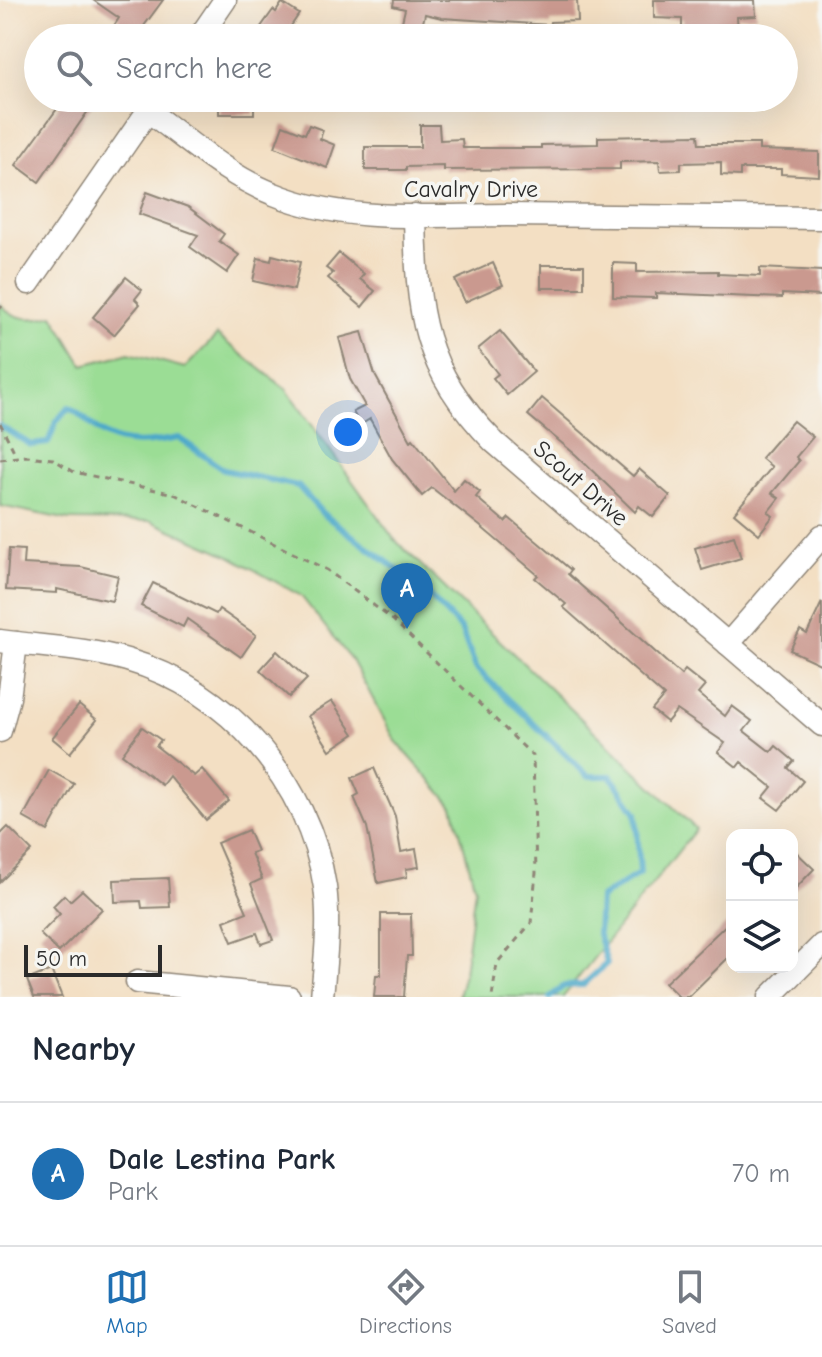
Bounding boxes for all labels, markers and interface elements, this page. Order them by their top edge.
search box [24,24,798,112]
icon: search [52,46,96,90]
text: Search here [116,51,272,86]
street label: Cavalry Drive [404,175,538,203]
your location [328,412,368,452]
street label: Scout Drive [528,434,634,532]
pin: A [381,563,433,629]
map controls [726,829,798,973]
button: locate [726,829,798,901]
button: layers [726,901,798,973]
scale bar [24,941,162,977]
text: 50 m [36,946,87,972]
text: Nearby [32,1029,135,1069]
text: Dale Lestina Park [108,1142,335,1177]
text: A [51,1159,65,1189]
text: 70 m [732,1159,790,1189]
text: Park [108,1177,158,1207]
tab: Map [105,1265,149,1339]
tab: Directions [359,1265,452,1339]
tab: Saved [662,1265,717,1339]

